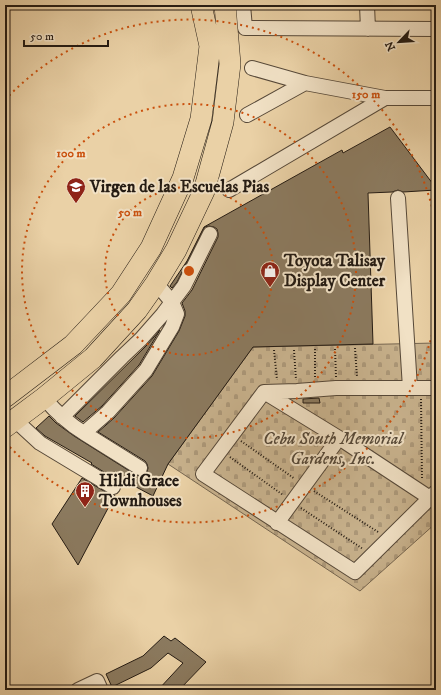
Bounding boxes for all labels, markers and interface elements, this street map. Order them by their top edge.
scale bar [24,22,108,48]
north arrow [379,22,419,62]
text: 50 m [30,29,54,44]
text: N [383,39,399,53]
text: 150 m [352,87,380,102]
text: 100 m [57,146,85,161]
school or university icon: Virgen de las Escuelas Pias [65,176,87,204]
place label: Virgen de las Escuelas Pias [89,176,269,198]
text: 50 m [117,205,142,220]
place label: Toyota Talisay Display Center [283,250,386,292]
shop icon: Toyota Talisay Display Center [259,260,281,288]
centre of rings [182,264,196,278]
park label: Cebu South Memorial Gardens, Inc. [263,428,404,470]
place label: Hildi Grace Townhouses [98,470,182,512]
building icon: Hildi Grace Townhouses [74,480,96,508]

